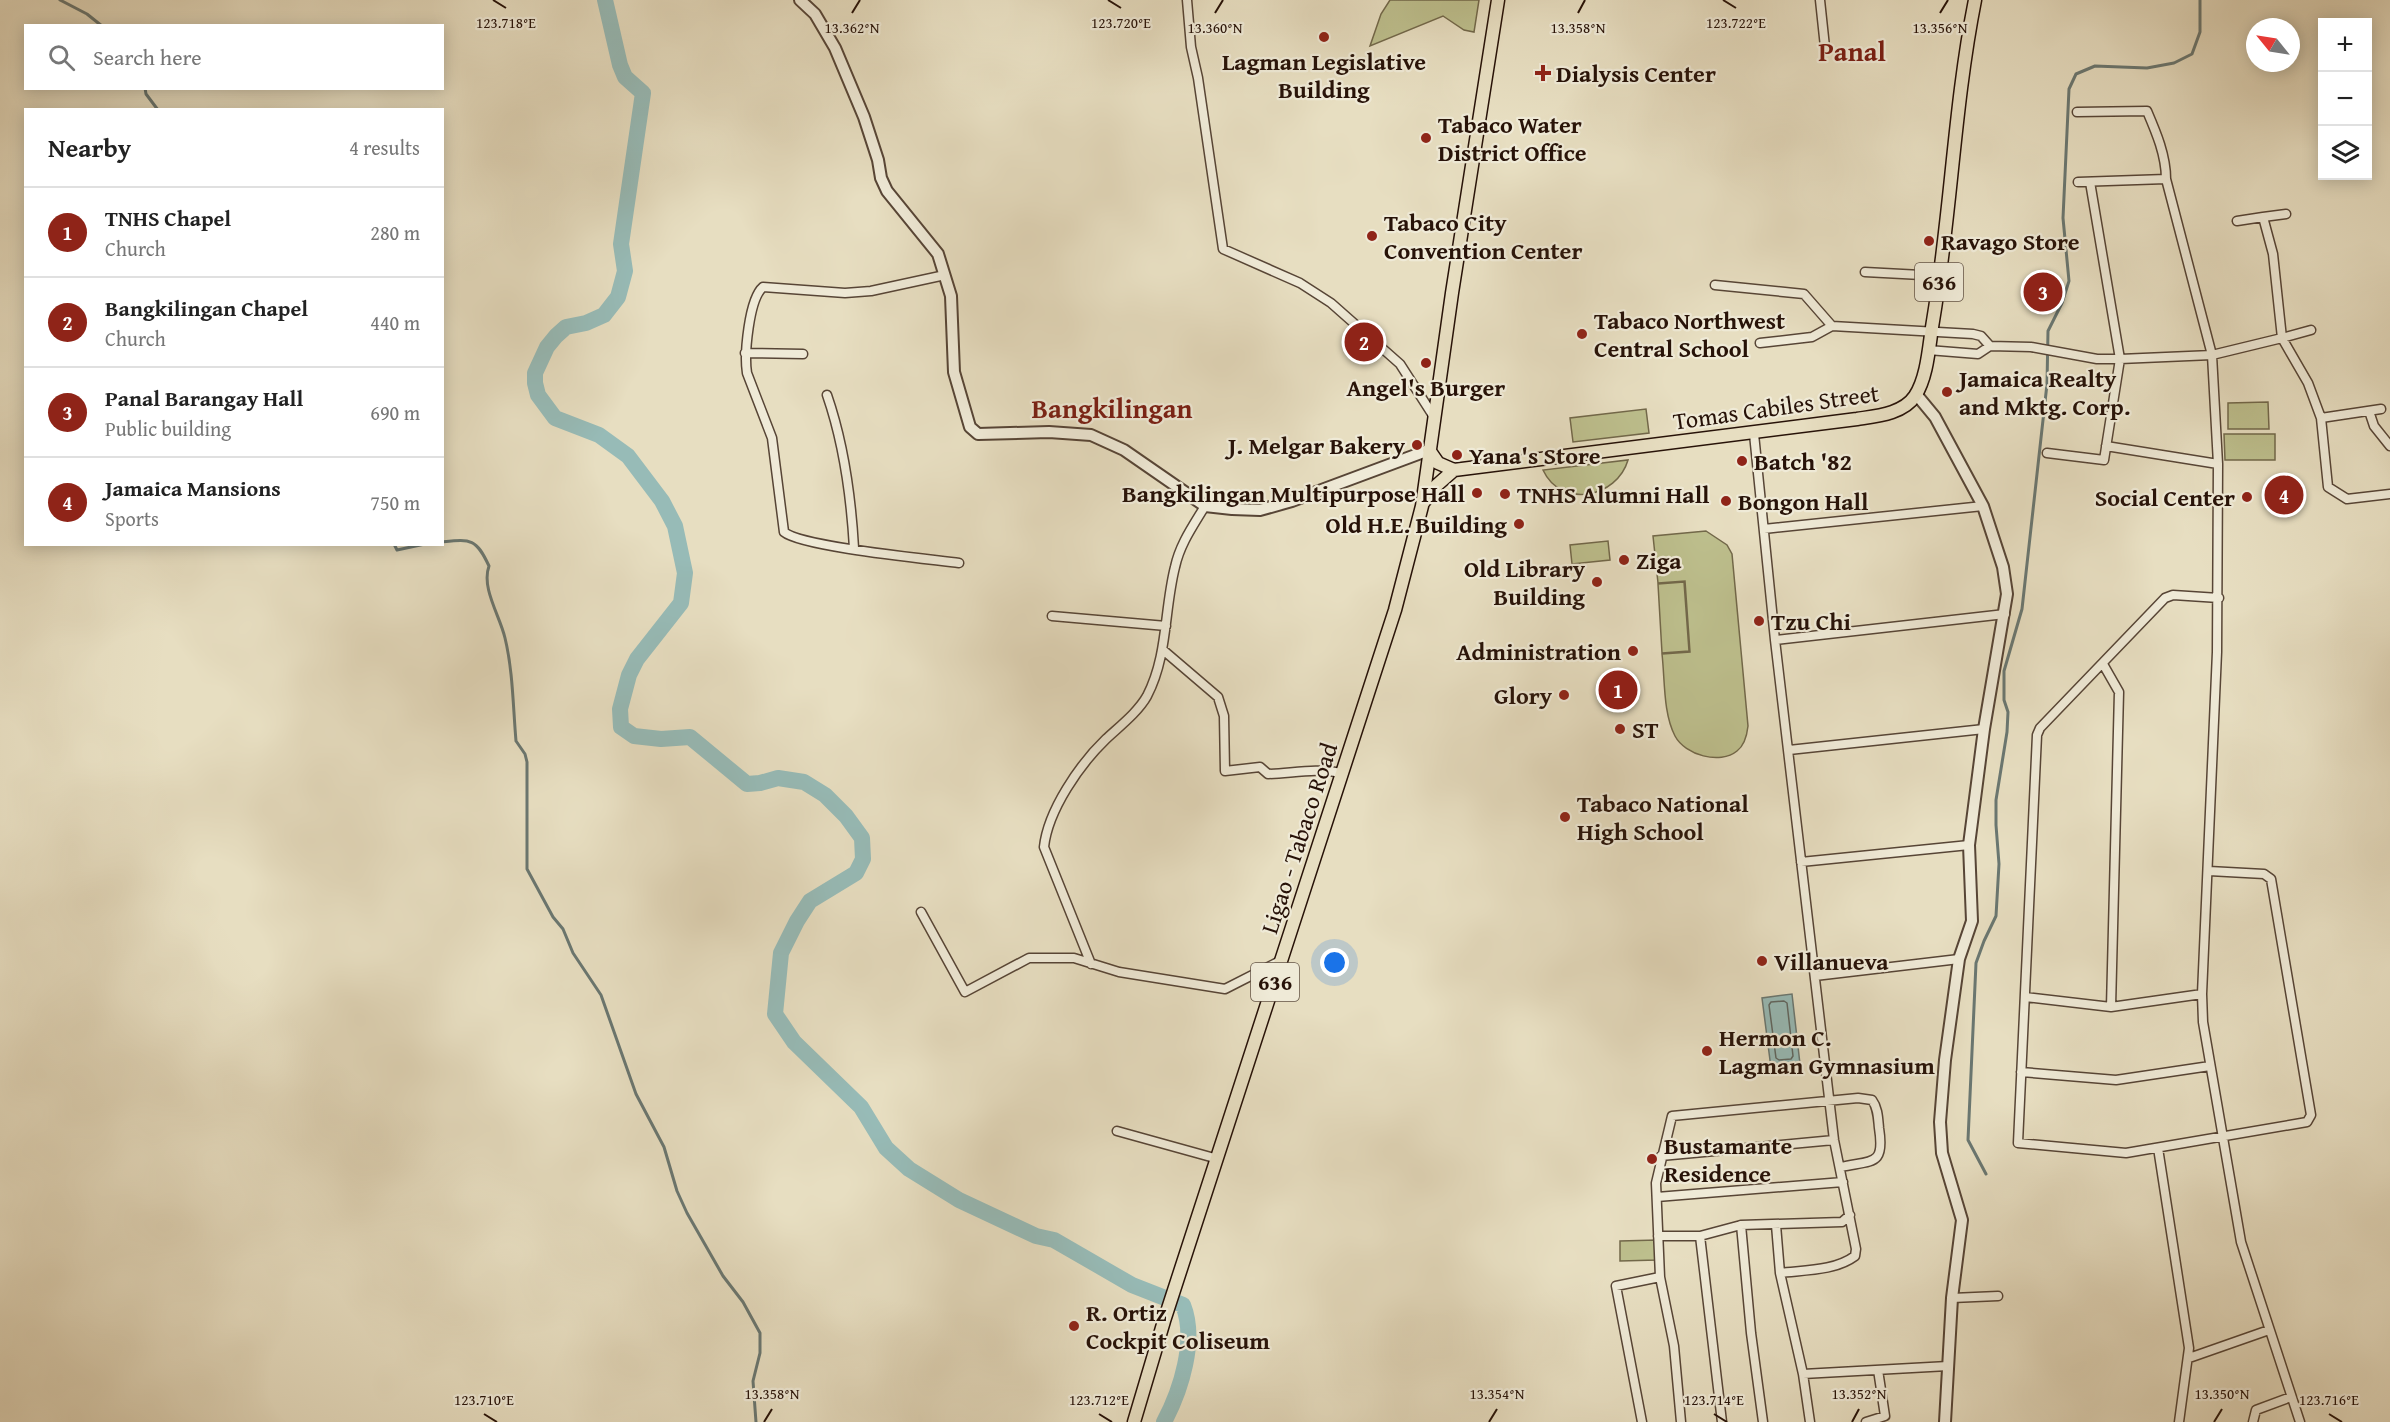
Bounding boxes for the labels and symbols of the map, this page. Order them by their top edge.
text: 123.718°E [476,12,536,33]
text: 123.720°E [1091,12,1151,33]
text: 123.722°E [1706,12,1766,33]
text: 13.362°N [825,17,880,38]
text: 13.360°N [1188,17,1243,38]
text: 13.358°N [1551,17,1606,38]
text: 13.356°N [1913,17,1968,38]
north arrow [2246,18,2300,72]
marker: Lagman Legislative Building [1317,30,1331,44]
district label: Panal [1818,31,1886,71]
place label: Lagman Legislative Building [1222,44,1426,107]
place label: Dialysis Center [1556,56,1716,91]
marker: Dialysis Center [1534,64,1552,82]
place label: Tabaco Water District Office [1438,107,1587,170]
marker: Tabaco Water District Office [1419,131,1433,145]
place label: Tabaco City Convention Center [1384,205,1582,268]
place label: Ravago Store [1941,224,2080,259]
marker: Tabaco City Convention Center [1365,229,1379,243]
marker: Ravago Store [1922,234,1936,248]
road number: 636 [1915,263,1963,301]
pin: 3 [2024,270,2062,314]
place label: Tabaco Northwest Central School [1594,303,1785,366]
pin: 2 [1344,320,1384,364]
marker: Tabaco Northwest Central School [1575,327,1589,341]
marker: Angel's Burger [1419,356,1433,370]
place label: Jamaica Realty and Mktg. Corp. [1955,361,2130,424]
place label: Angel's Burger [1347,370,1505,405]
street label: Tomas Cabiles Street [1671,375,1882,439]
marker: Jamaica Realty and Mktg. Corp. [1940,385,1954,399]
district label: Bangkilingan [1031,388,1193,428]
place label: J. Melgar Bakery [1224,428,1406,463]
marker: J. Melgar Bakery [1410,438,1424,452]
place label: Yana's Store [1469,438,1601,473]
place label: Batch '82 [1754,444,1852,479]
marker: Yana's Store [1450,448,1464,462]
marker: Batch '82 [1735,454,1749,468]
pin: 4 [2264,472,2304,518]
place label: Bangkilingan Multipurpose Hall [1122,476,1466,511]
place label: TNHS Alumni Hall [1517,477,1710,512]
place label: Social Center [2095,480,2235,515]
place label: Bongon Hall [1738,484,1869,519]
marker: Bangkilingan Multipurpose Hall [1470,486,1484,500]
marker: TNHS Alumni Hall [1498,487,1512,501]
marker: Social Center [2240,490,2254,504]
marker: Bongon Hall [1719,494,1733,508]
place label: Old H.E. Building [1326,507,1507,542]
marker: Old H.E. Building [1512,517,1526,531]
place label: Ziga [1636,543,1682,578]
place label: Old Library Building [1464,551,1586,614]
marker: Ziga [1617,553,1631,567]
marker: Old Library Building [1590,575,1604,589]
place label: Tzu Chi [1771,604,1851,639]
marker: Tzu Chi [1752,614,1766,628]
place label: Administration [1456,634,1621,669]
marker: Administration [1626,644,1640,658]
pin: 1 [1598,668,1638,712]
place label: Glory [1494,678,1553,713]
marker: Glory [1557,688,1571,702]
place label: ST [1632,712,1659,747]
marker: ST [1613,722,1627,736]
street label: Ligao - Tabaco Road [1252,738,1346,938]
place label: Tabaco National High School [1577,786,1749,849]
marker: Tabaco National High School [1558,810,1572,824]
place label: Villanueva [1774,944,1889,979]
your location [1320,948,1349,977]
marker: Villanueva [1755,954,1769,968]
road number: 636 [1251,963,1299,1001]
place label: Hermon C. Lagman Gymnasium [1719,1020,1935,1083]
marker: Hermon C. Lagman Gymnasium [1700,1044,1714,1058]
place label: Bustamante Residence [1664,1128,1792,1191]
marker: Bustamante Residence [1645,1152,1659,1166]
place label: R. Ortiz Cockpit Coliseum [1086,1295,1270,1358]
marker: R. Ortiz Cockpit Coliseum [1067,1319,1081,1333]
text: 13.358°N [745,1383,800,1404]
text: 13.354°N [1470,1383,1525,1404]
text: 13.352°N [1832,1383,1887,1404]
text: 13.350°N [2195,1383,2250,1404]
text: 123.710°E [454,1389,514,1410]
text: 123.712°E [1069,1389,1129,1410]
text: 123.714°E [1684,1389,1744,1410]
text: 123.716°E [2299,1389,2359,1410]

